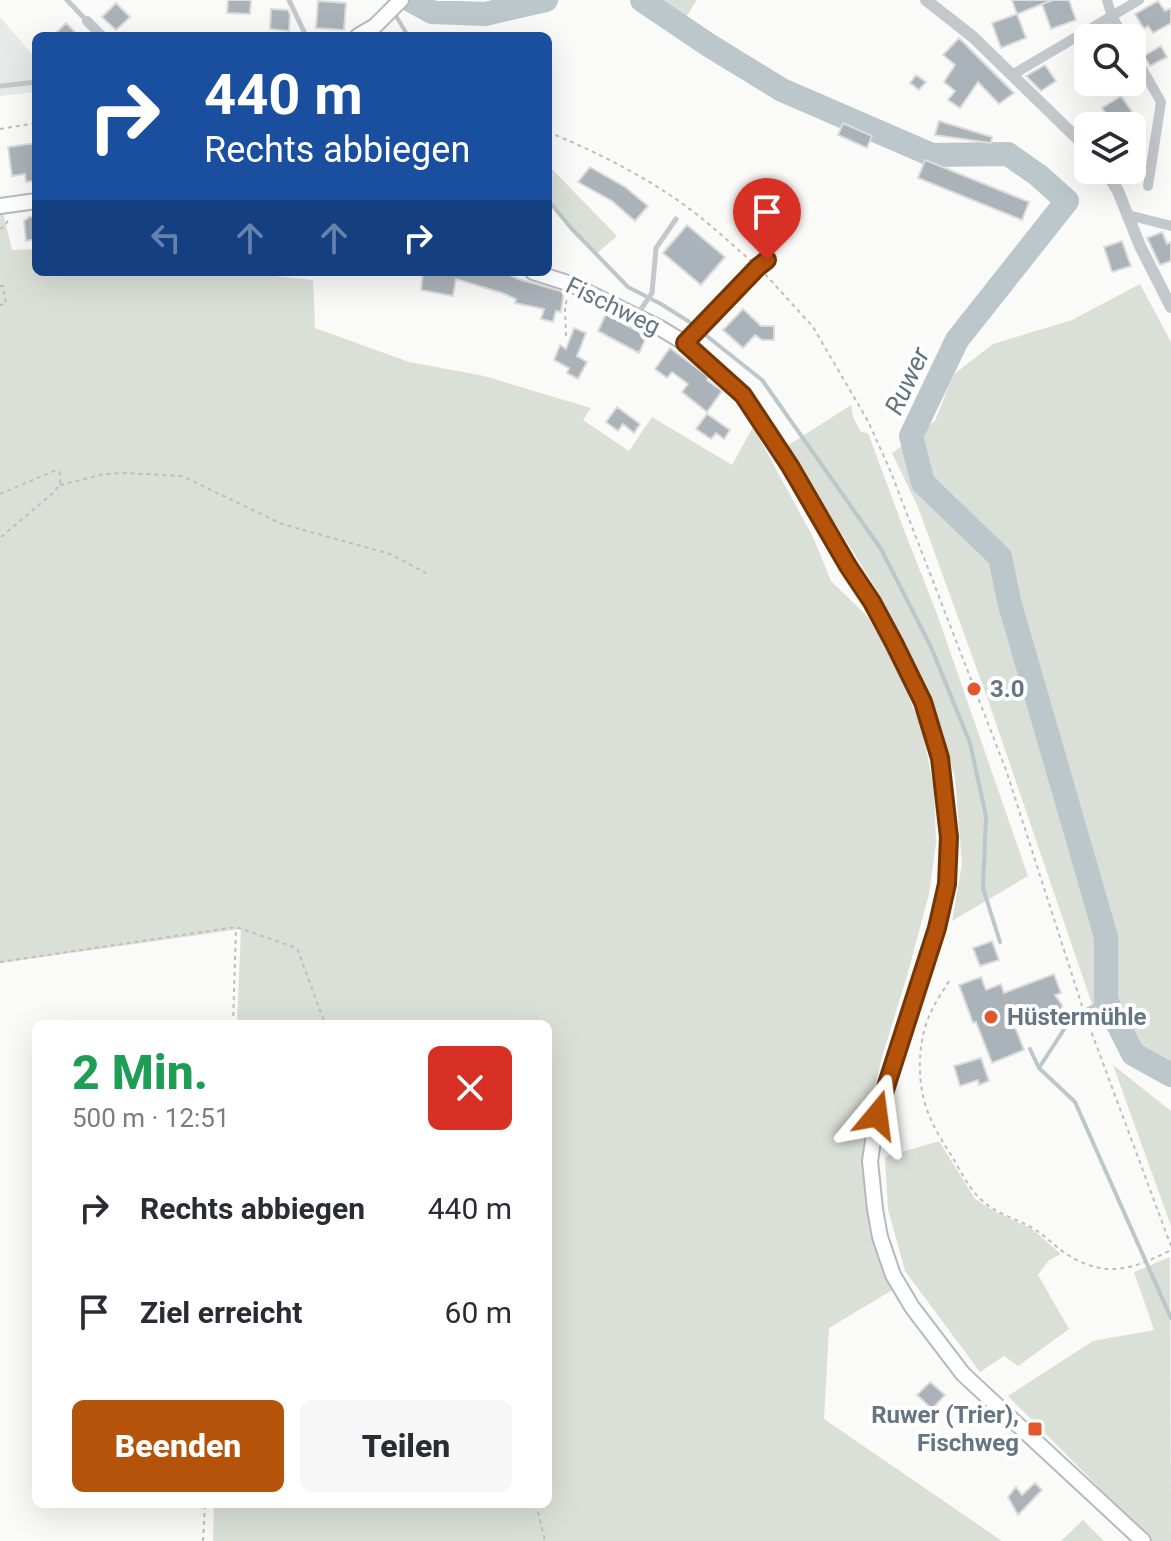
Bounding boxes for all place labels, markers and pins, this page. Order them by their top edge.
pin [733,178,801,260]
place label: 3.0 [990,675,1025,703]
marker: 3.0 [965,680,983,698]
place label: Hüstermühle [1007,1003,1147,1031]
marker: Hüstermühle [982,1008,1000,1026]
place label: Ruwer (Trier), Fischweg [871,1401,1019,1457]
marker: Ruwer (Trier), Fischweg [1026,1420,1044,1438]

